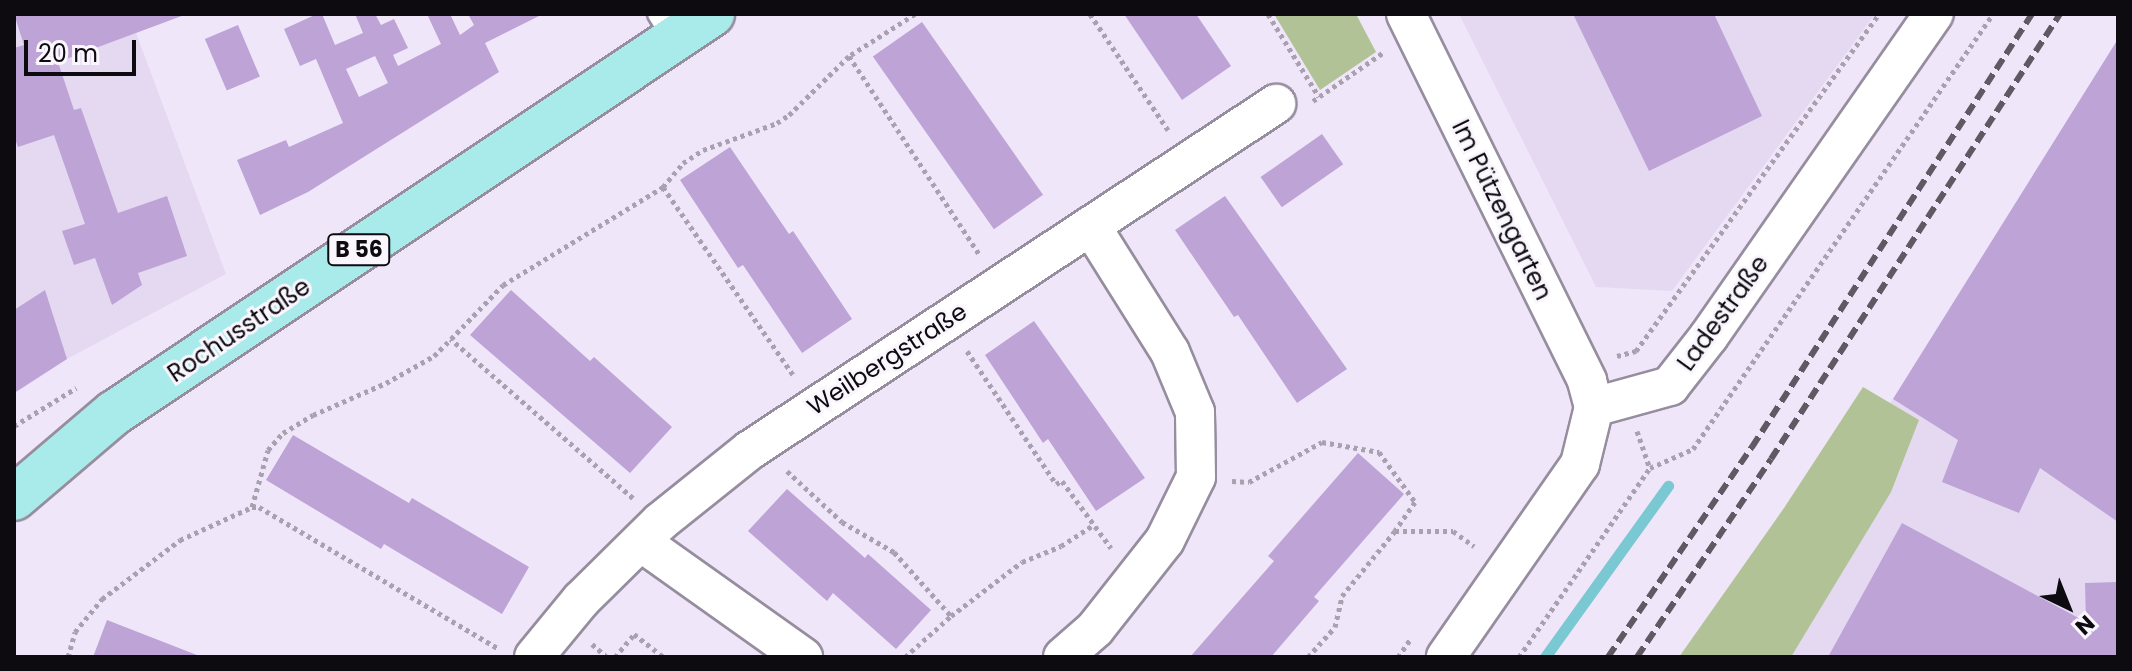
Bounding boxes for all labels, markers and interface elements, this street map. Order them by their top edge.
scale bar [28,24,140,74]
text: 20 m [38,37,98,70]
street label: Im Pützengarten [1446,115,1558,305]
road number: B 56 [327,232,391,268]
street label: Ladestraße [1672,250,1774,376]
street label: Rochusstraße [162,272,316,388]
street label: Weilbergstraße [802,297,972,421]
north arrow [2028,567,2108,647]
text: N [2068,608,2101,642]

